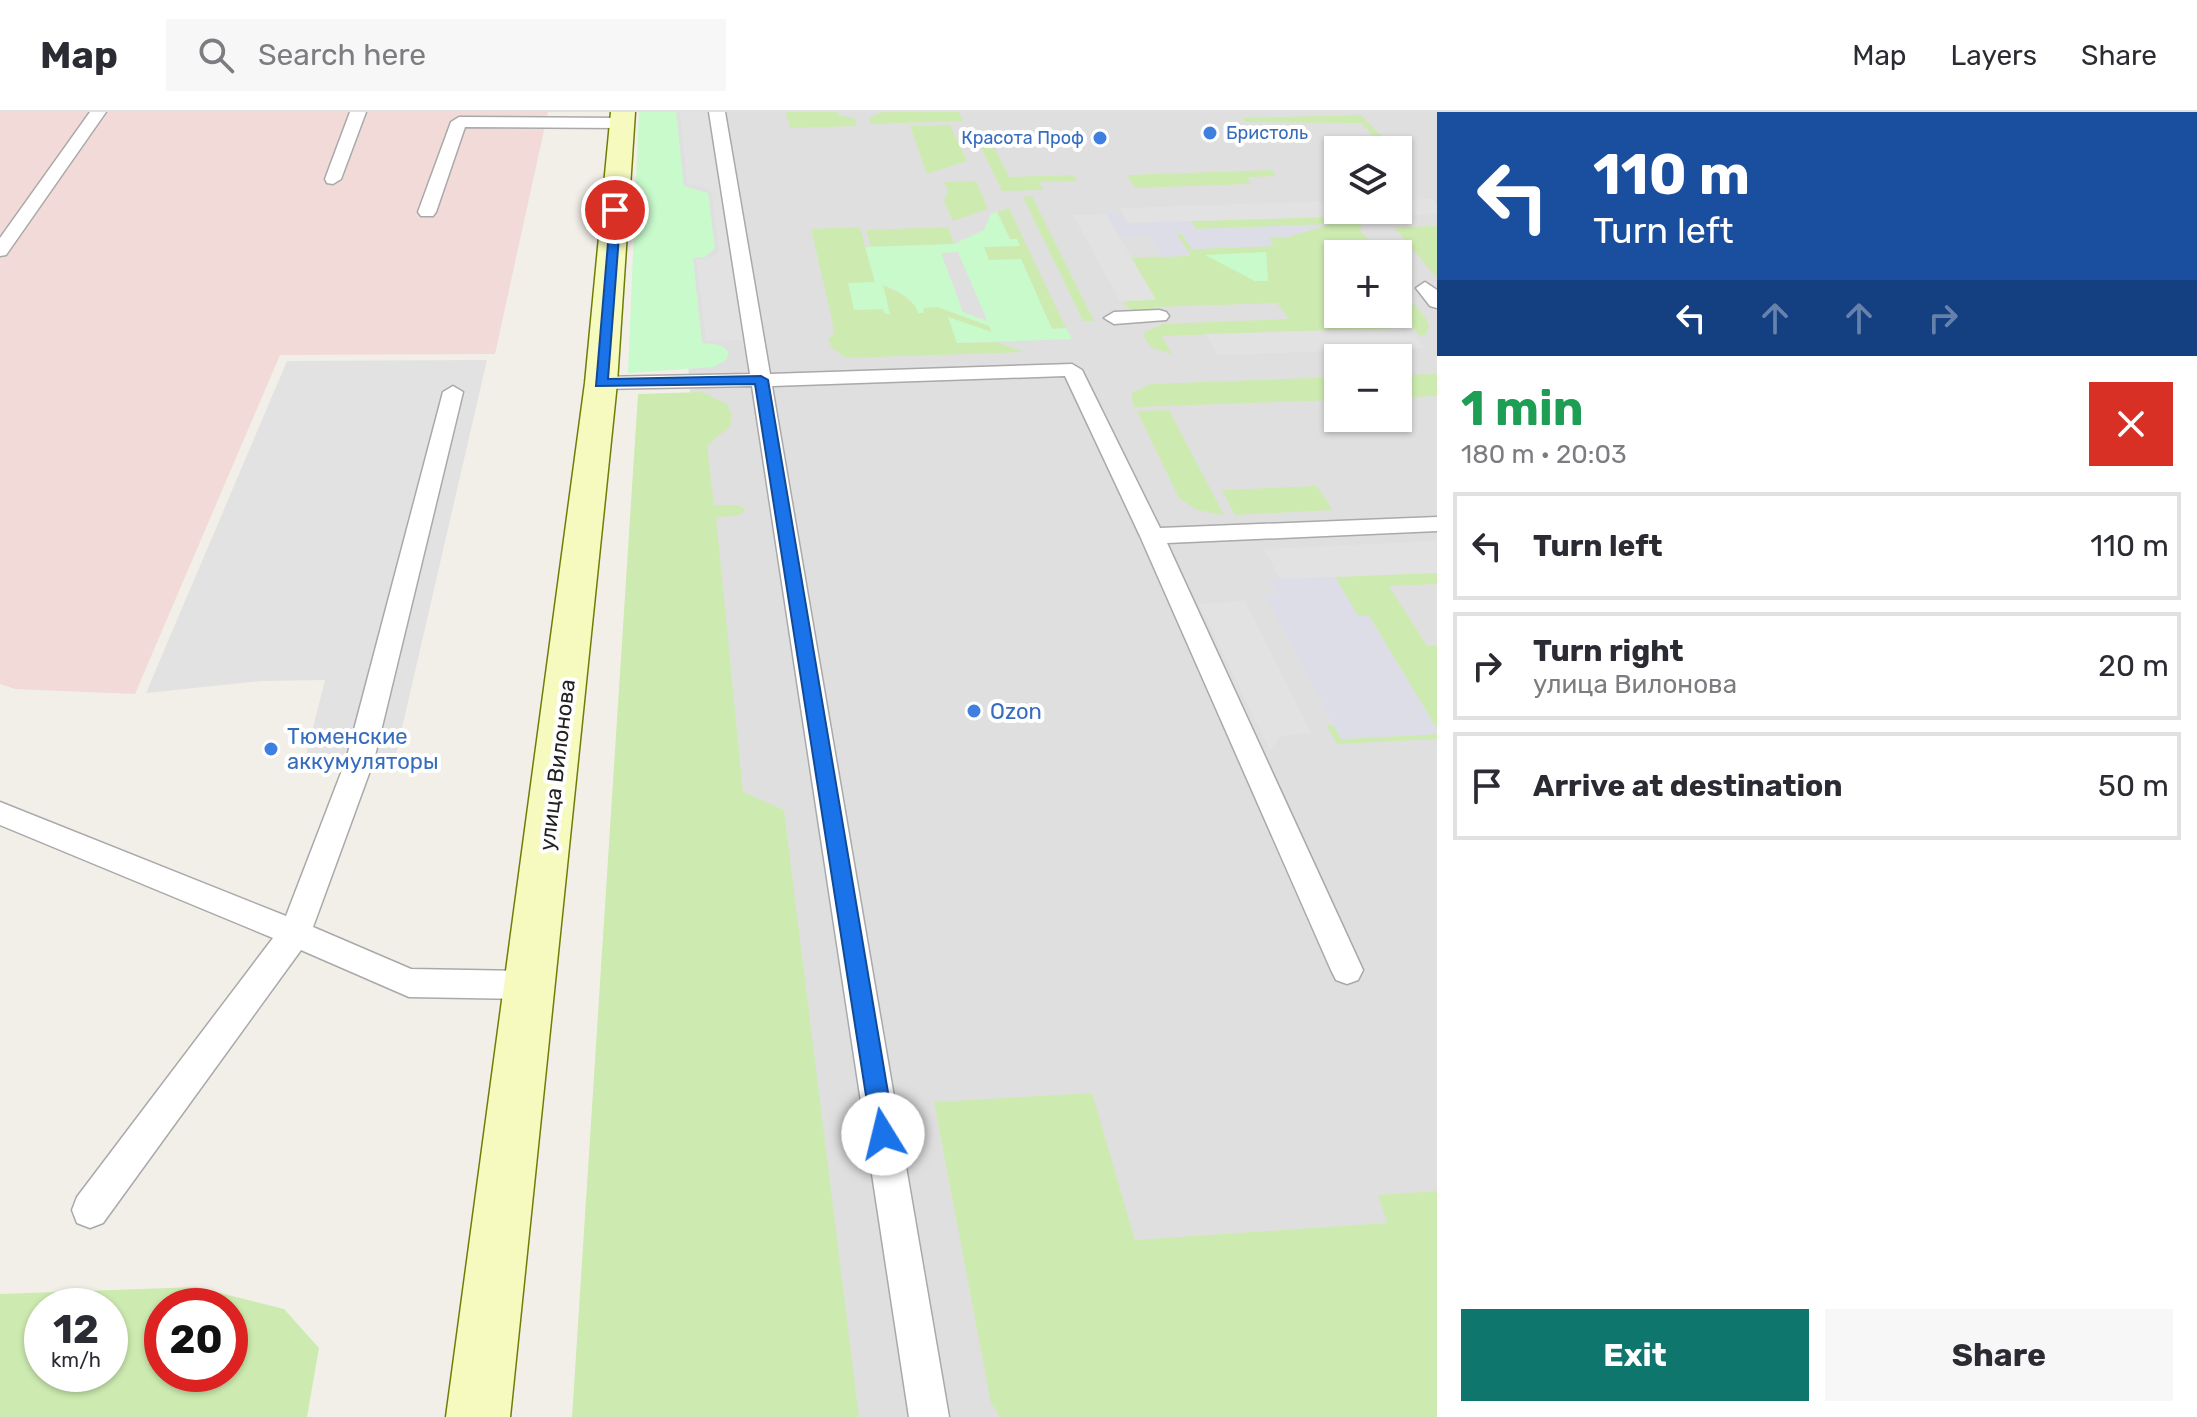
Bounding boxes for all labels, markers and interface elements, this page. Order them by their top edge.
search box [166,19,726,91]
text: Map [40,32,118,78]
icon: search [194,33,238,77]
text: Search here [258,37,426,73]
text: Map [1852,39,1907,72]
text: Layers [1951,39,2037,72]
text: Share [2081,39,2157,72]
place label: Бристоль [1226,122,1308,144]
marker: Бристоль [1201,124,1219,142]
place label: Красота Проф [961,127,1084,149]
marker: Красота Проф [1091,129,1109,147]
map controls [1324,136,1412,432]
button: layers [1324,136,1412,224]
text: 110 m [1593,142,1750,208]
icon: left [1461,144,1565,248]
pin [581,176,649,244]
icon: arrive [593,188,637,232]
text: Turn left [1593,209,1734,252]
button: + [1324,240,1412,328]
icon: left [1669,296,1713,340]
icon: ahead [1753,296,1797,340]
icon: ahead [1837,296,1881,340]
icon: right [1921,296,1965,340]
button: − [1324,344,1412,432]
text: 1 min [1461,380,1584,437]
button: close [2089,382,2173,466]
text: 180 m · 20:03 [1461,439,1627,470]
icon: left [1465,524,1509,568]
text: Turn left [1533,528,1663,564]
text: 110 m [2090,528,2169,564]
text: Turn right [1533,633,1684,669]
icon: right [1465,644,1509,688]
text: 20 m [2098,648,2169,684]
text: улица Вилонова [1533,669,1737,700]
street label: улица Вилонова [533,678,581,852]
place label: Ozon [990,698,1042,725]
marker: Ozon [965,702,983,720]
place label: Тюменские аккумуляторы [287,723,439,775]
marker: Тюменские аккумуляторы [262,740,280,758]
icon: arrive [1465,764,1509,808]
text: Arrive at destination [1533,768,1843,804]
text: 50 m [2098,768,2169,804]
position arrow [841,1092,925,1176]
speed limit sign: 20 [144,1288,248,1392]
text: 12 [53,1306,99,1353]
button: Exit [1461,1309,1809,1401]
button: Share [1825,1309,2173,1401]
text: km/h [51,1348,101,1372]

